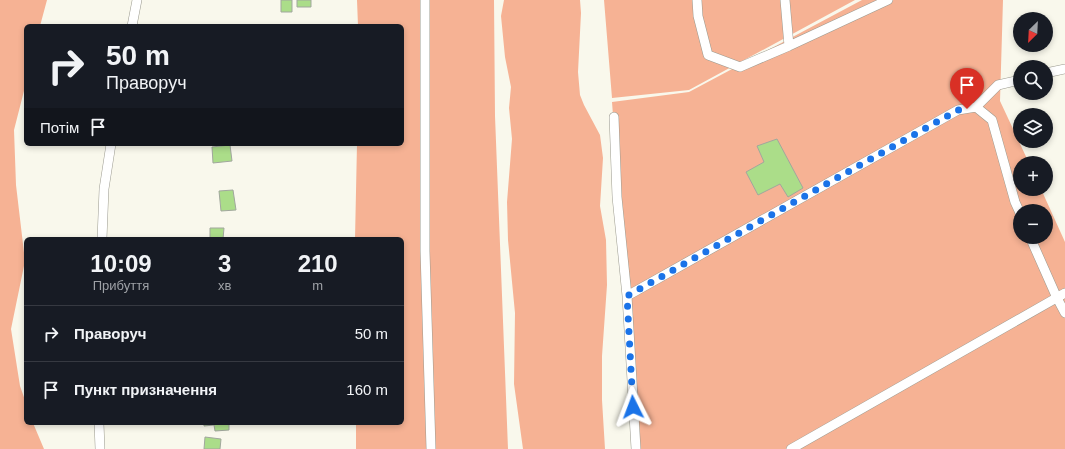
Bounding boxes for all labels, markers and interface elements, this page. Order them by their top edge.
north arrow [1013,12,1053,52]
map controls [1013,12,1053,244]
icon: right [40,40,92,92]
text: 50 m [106,40,170,71]
button: search [1013,60,1053,100]
pin [950,68,984,109]
text: Праворуч [106,73,187,93]
icon: arrive [956,74,978,96]
button: layers [1013,108,1053,148]
icon: arrive [87,116,109,138]
text: Потім [40,119,79,136]
button: + [1013,156,1053,196]
button: − [1013,204,1053,244]
text: 10:09 [90,250,152,277]
text: 3 [218,250,231,277]
text: 210 [298,250,338,277]
text: Прибуття [93,278,149,293]
text: хв [218,278,231,293]
text: m [312,278,323,293]
icon: right [40,323,62,345]
text: Праворуч [74,325,147,342]
text: 50 m [355,325,388,342]
icon: arrive [40,379,62,401]
text: Пункт призначення [74,381,217,398]
text: 160 m [346,381,388,398]
position arrow [612,386,654,428]

